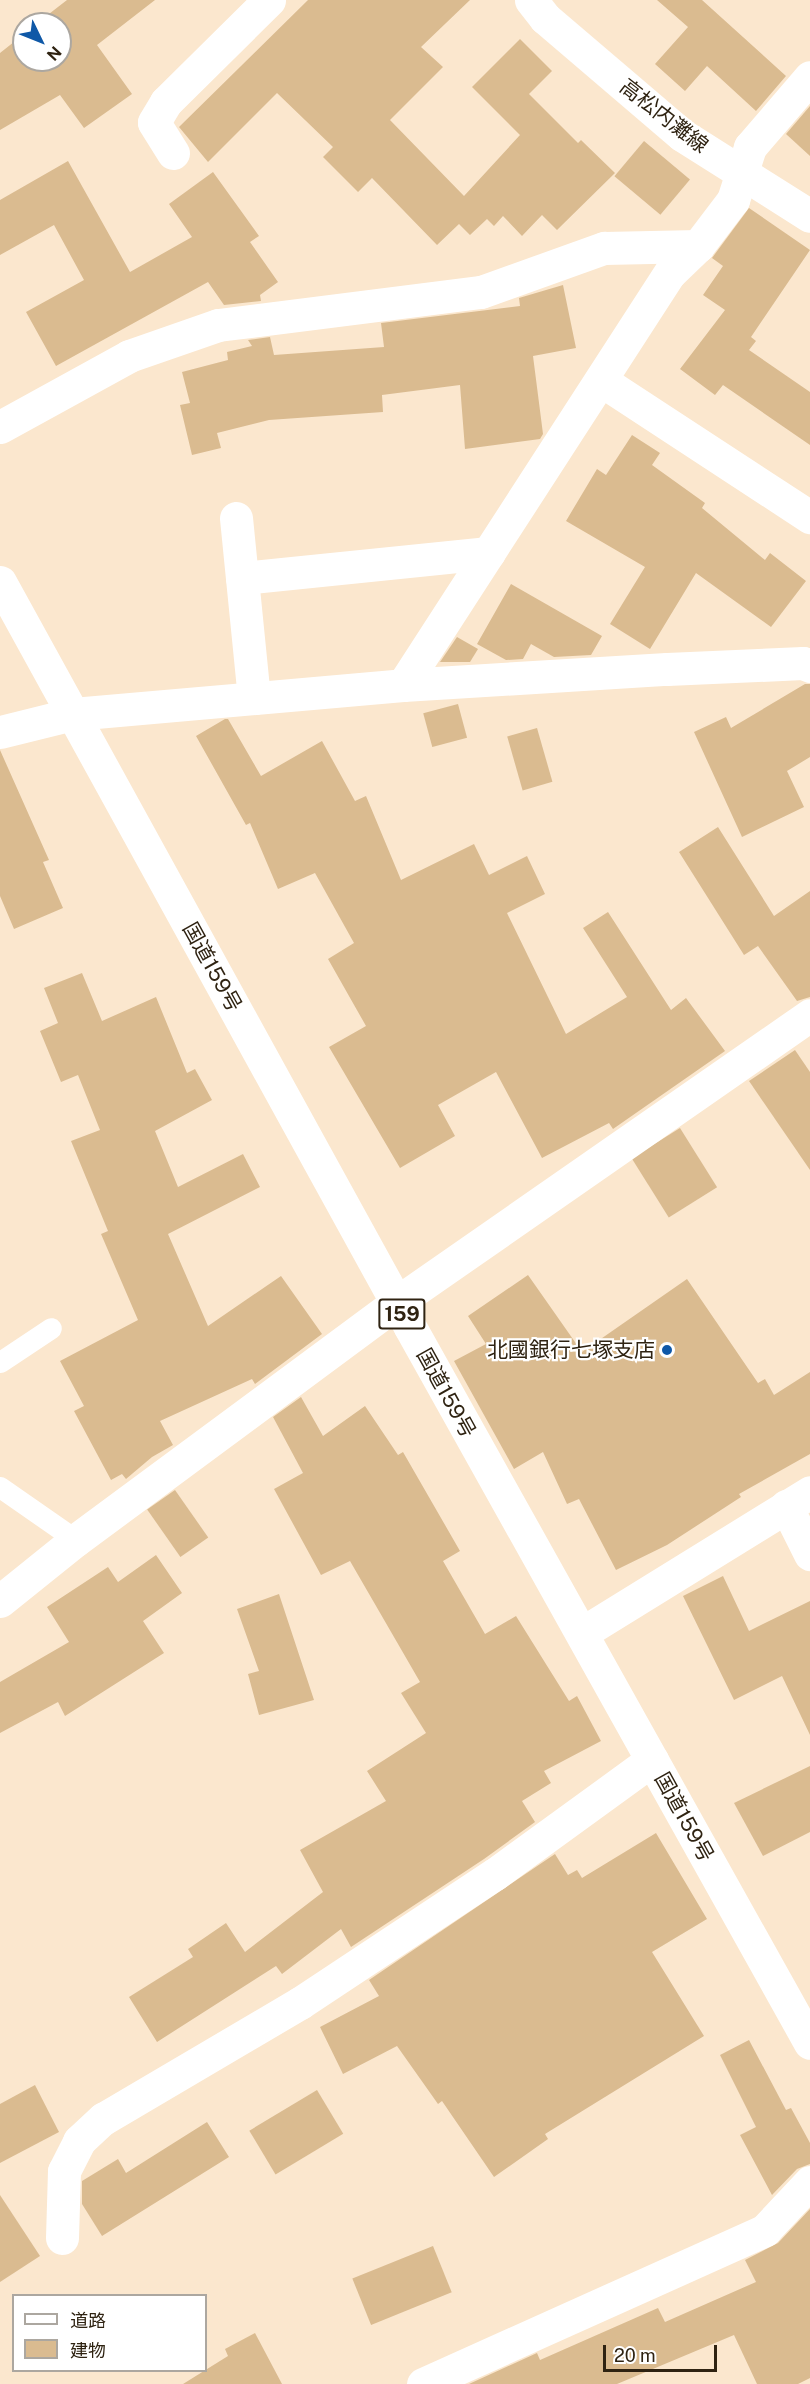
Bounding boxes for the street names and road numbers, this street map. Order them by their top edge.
street label: 高松内灘線 [615,74,713,158]
street label: 国道159号 [177,918,247,1016]
road number: 159 [378,1297,426,1331]
street label: 国道159号 [411,1344,481,1442]
street label: 国道159号 [649,1768,719,1866]

